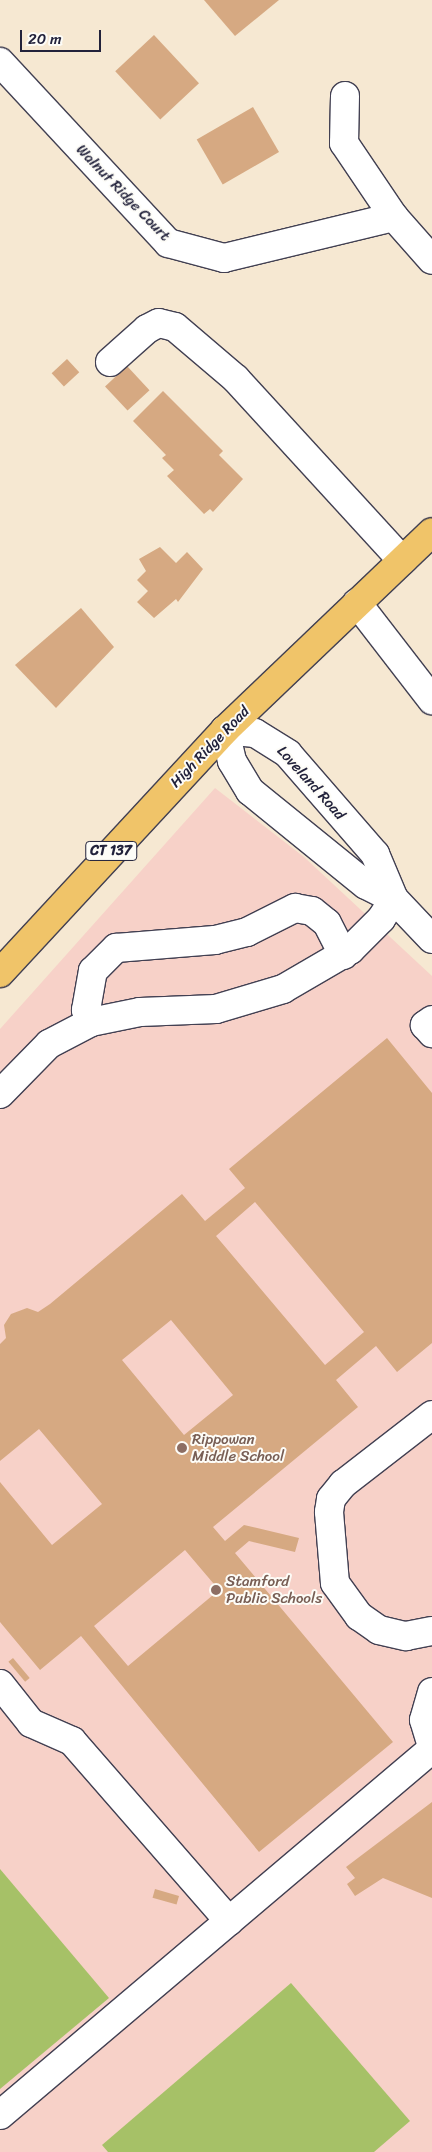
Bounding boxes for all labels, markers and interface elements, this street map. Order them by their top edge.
scale bar [22,20,104,52]
text: 20 m [28,26,62,52]
street label: Walnut Ridge Court [72,141,174,245]
street label: High Ridge Road [167,702,253,792]
street label: Loveland Road [273,742,349,824]
road number: CT 137 [85,839,137,862]
place label: Rippowan Middle School [192,1430,284,1465]
marker: Rippowan Middle School [176,1442,188,1454]
place label: Stamford Public Schools [226,1572,322,1607]
marker: Stamford Public Schools [210,1584,222,1596]

